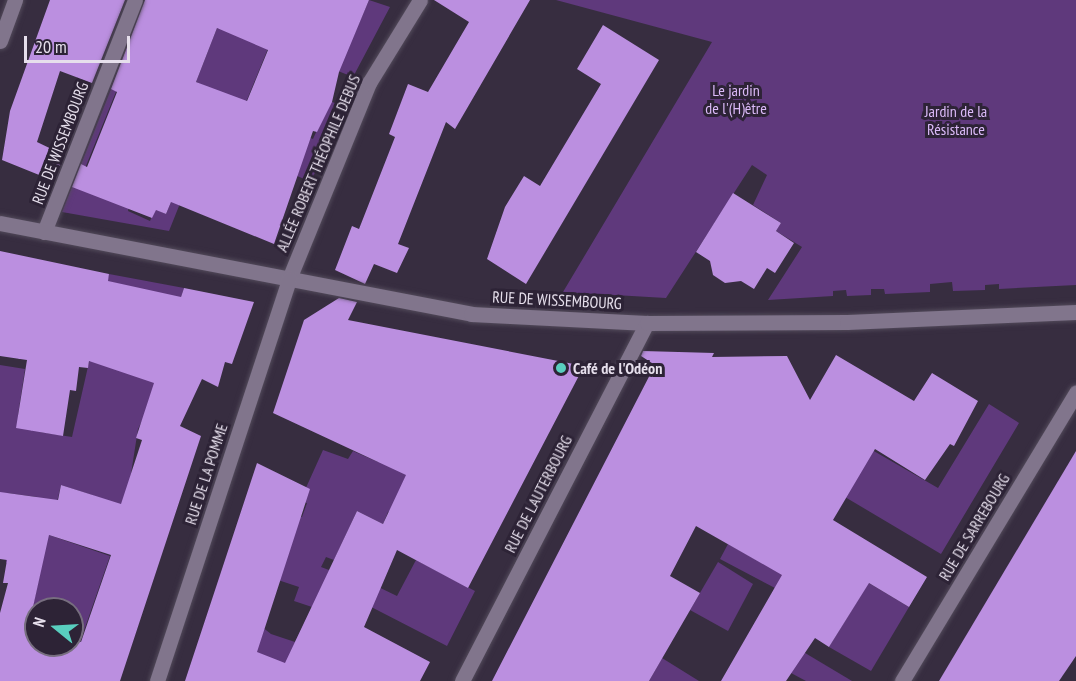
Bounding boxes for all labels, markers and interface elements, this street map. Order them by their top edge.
scale bar [27,24,134,62]
text: 20 m [35,35,67,58]
street label: ALLÉE ROBERT THÉOPHILE DEBUS [272,71,364,255]
street label: RUE DE WISSEMBOURG [28,79,92,207]
park label: Le jardin de l'(H)être [705,80,767,118]
park label: Jardin de la Résistance [925,101,987,139]
street label: RUE DE WISSEMBOURG [492,287,622,313]
place label: Café de l'Odéon [573,358,662,378]
marker: Café de l'Odéon [554,361,568,375]
street label: RUE DE LA POMME [181,421,231,527]
street label: RUE DE LAUTERBOURG [500,432,576,556]
street label: RUE DE SARREBOURG [935,470,1013,584]
north arrow [24,597,84,657]
text: N [28,615,50,629]

